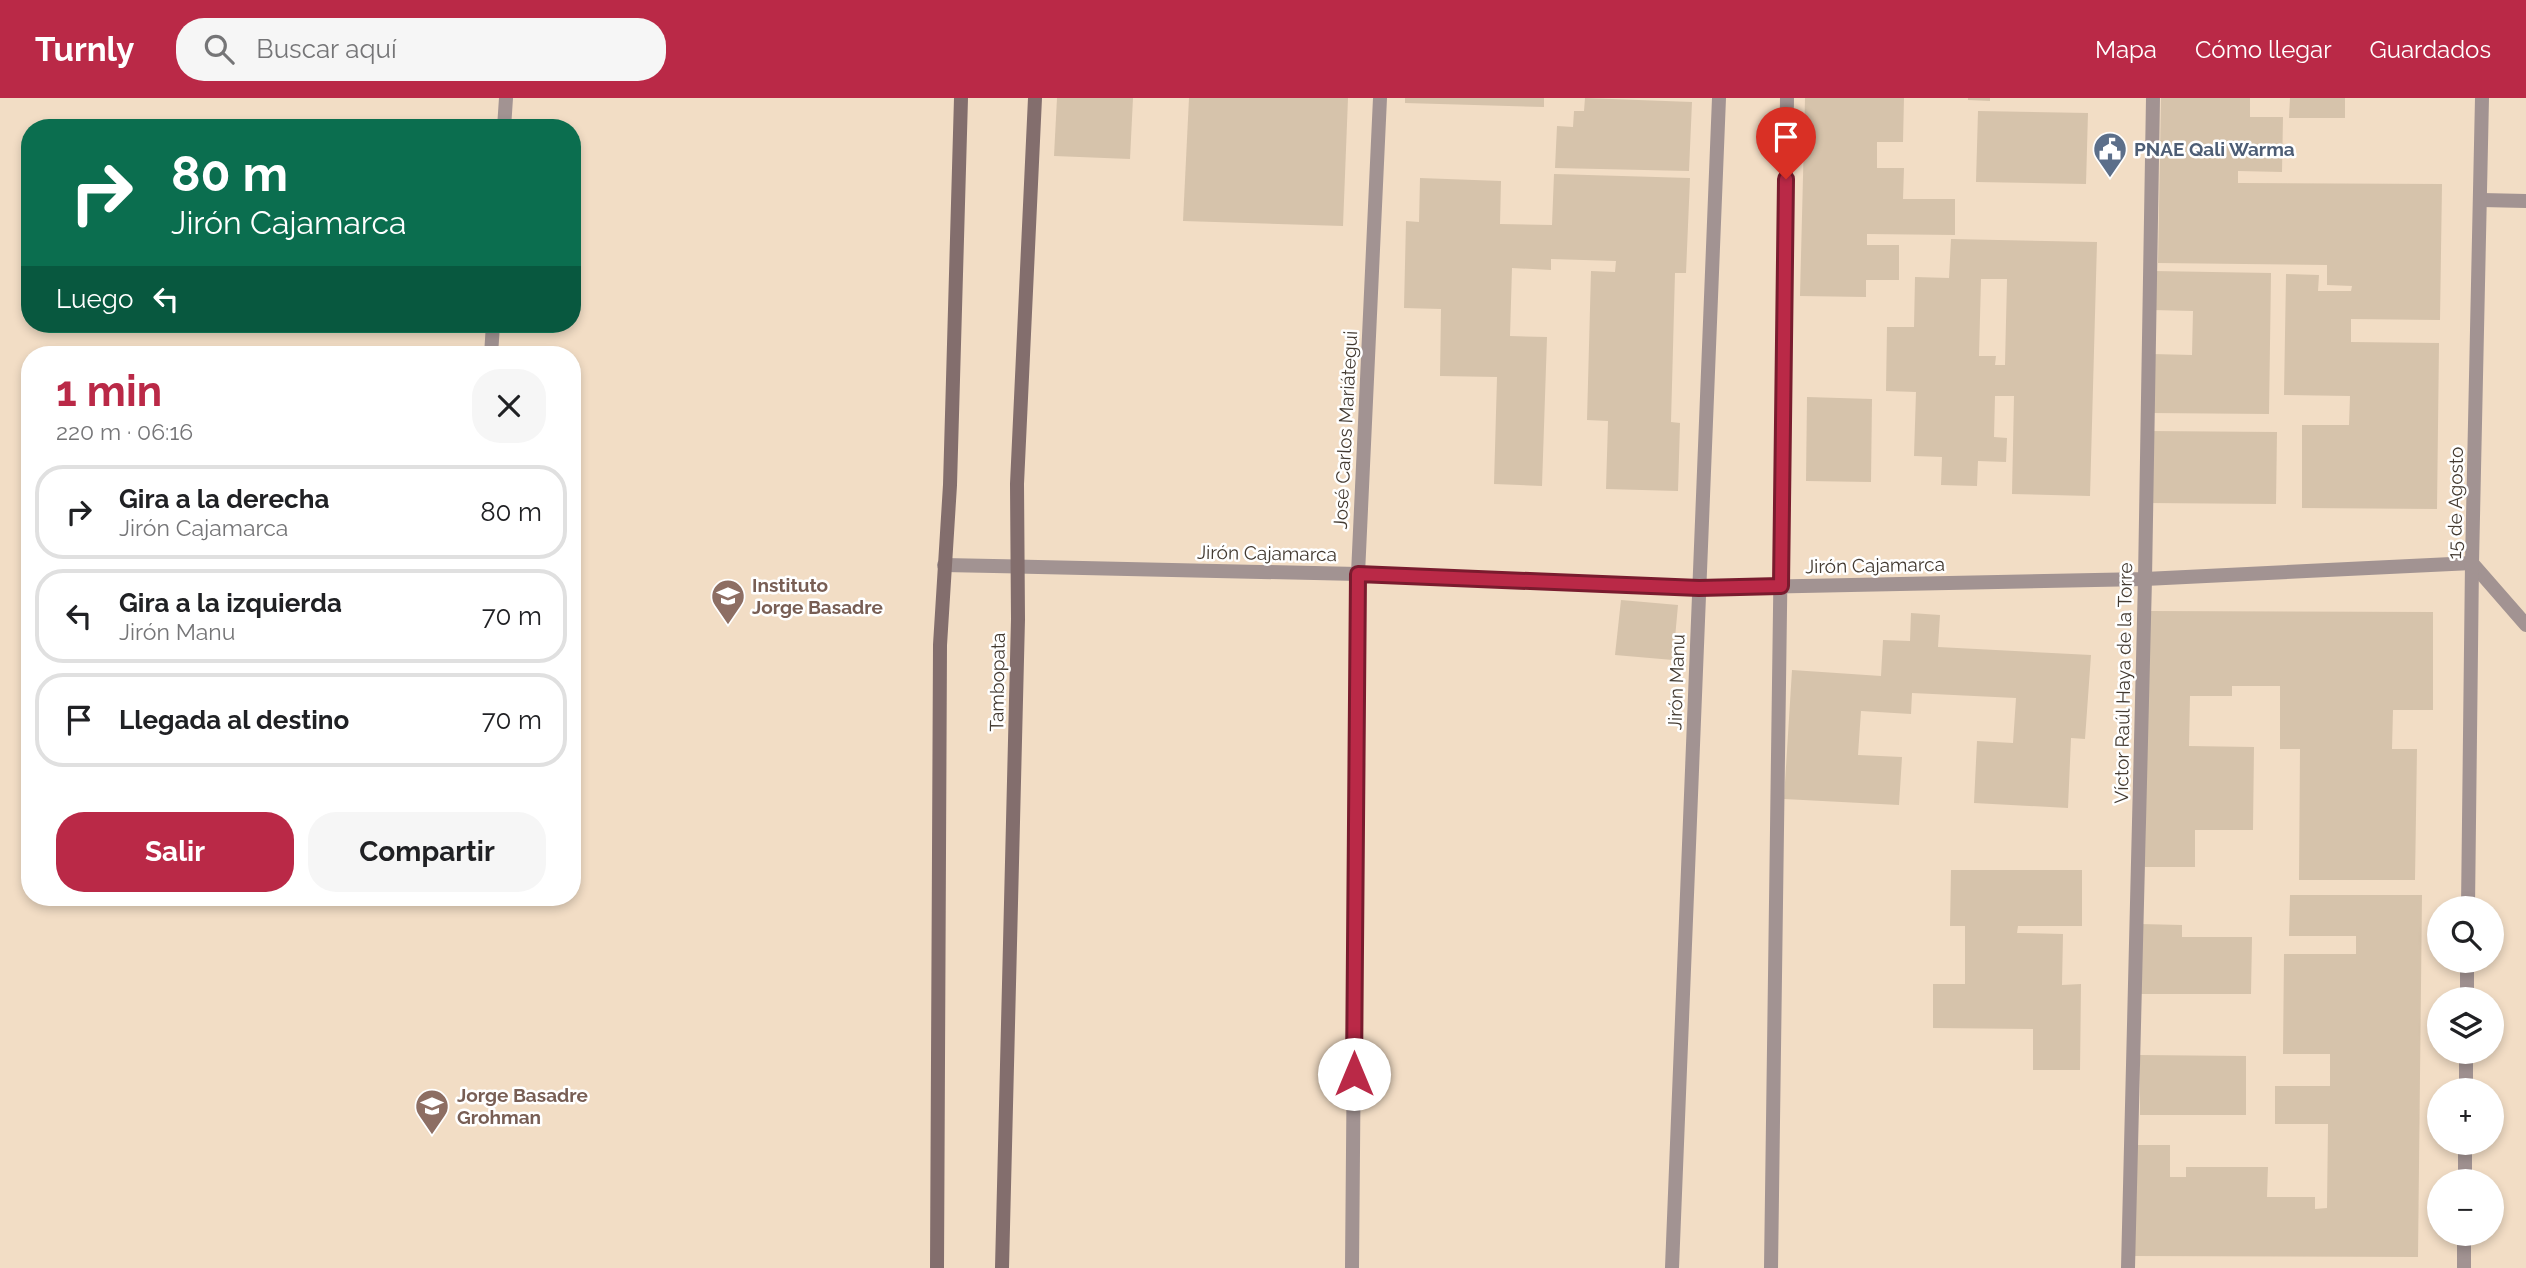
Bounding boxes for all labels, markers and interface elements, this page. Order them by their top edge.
search box [176,18,666,81]
text: Turnly [35,30,134,69]
icon: search [200,30,238,68]
text: Buscar aquí [256,34,397,64]
text: Mapa [2095,35,2157,64]
text: Cómo llegar [2195,35,2332,64]
text: Guardados [2370,35,2491,64]
pin [1756,107,1816,179]
icon: arrive [1767,118,1805,156]
public building icon: PNAE Qali Warma [2091,130,2129,179]
place label: PNAE Qali Warma [2134,138,2295,160]
text: 80 m [171,145,288,202]
icon: right [56,147,147,238]
text: Jirón Cajamarca [171,204,407,241]
icon: left [147,280,185,318]
text: Luego [56,284,133,314]
street label: José Carlos Mariátegui [1329,330,1361,530]
text: 1 min [56,367,162,416]
button: close [472,369,546,443]
text: 220 m · 06:16 [56,418,193,445]
street label: 15 de Agosto [2443,446,2467,560]
text: Gira a la derecha [119,484,329,514]
icon: right [60,493,98,531]
text: 80 m [480,497,542,527]
text: Jirón Cajamarca [119,514,288,541]
street label: Jirón Cajamarca [1197,541,1337,565]
street label: Jirón Cajamarca [1805,553,1945,577]
street label: Víctor Raúl Haya de la Torre [2110,562,2136,804]
place label: Instituto Jorge Basadre [752,574,883,618]
school or university icon: Instituto Jorge Basadre [709,577,747,626]
text: Gira a la izquierda [119,588,342,618]
icon: left [60,597,98,635]
text: 70 m [482,601,542,631]
text: Jirón Manu [119,618,235,645]
street label: Tambopata [985,632,1009,732]
street label: Jirón Manu [1663,634,1689,730]
icon: arrive [60,701,98,739]
text: Llegada al destino [119,705,349,735]
text: 70 m [482,705,542,735]
button: Salir [56,812,294,892]
button: Compartir [308,812,546,892]
map controls [2427,896,2504,1246]
button: search [2427,896,2504,973]
button: layers [2427,987,2504,1064]
position arrow [1317,1037,1391,1111]
button: + [2427,1078,2504,1155]
place label: Jorge Basadre Grohman [457,1084,588,1128]
school or university icon: Jorge Basadre Grohman [413,1087,451,1136]
button: − [2427,1169,2504,1246]

